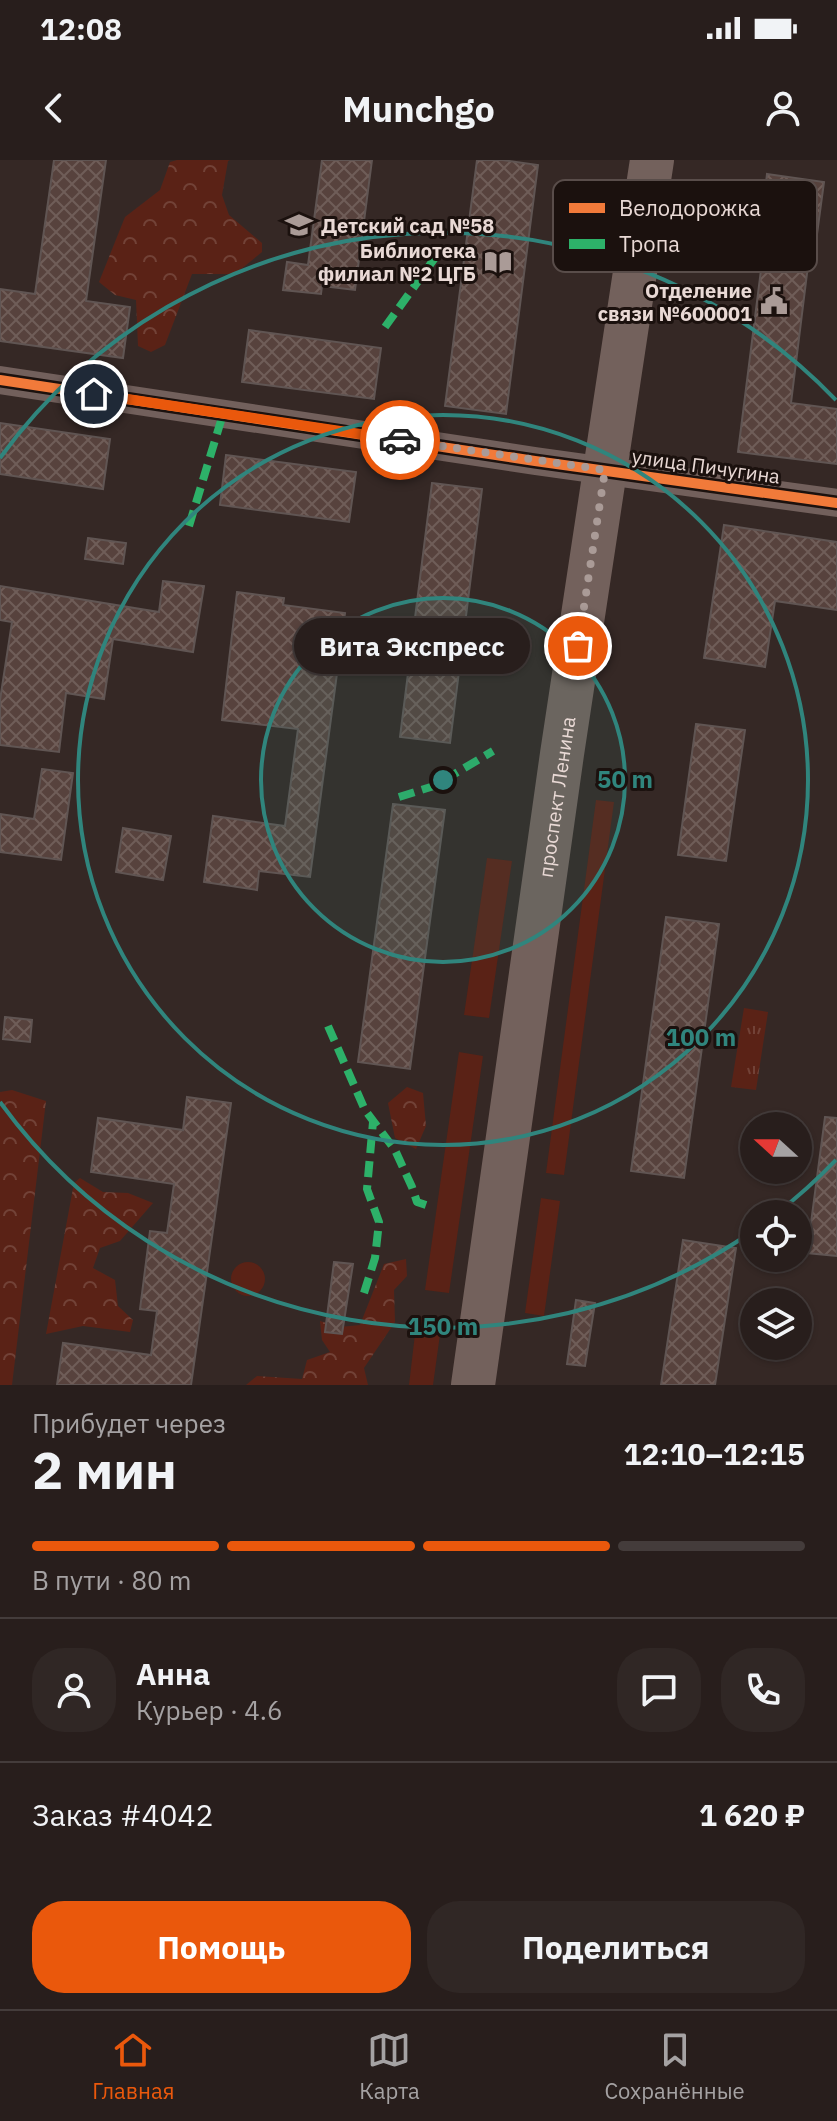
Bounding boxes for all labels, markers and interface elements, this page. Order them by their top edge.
text: 12:08 [40,9,122,48]
text: Munchgo [342,85,495,132]
icon: back [32,86,76,130]
icon: person [761,86,805,130]
legend [553,180,817,272]
text: Велодорожка [619,193,761,222]
school or university icon: Детский сад №58 [284,210,314,240]
place label: Детский сад №58 [321,212,494,239]
text: Тропа [619,229,680,258]
place label: Библиотека филиал №2 ЦГБ [318,237,476,287]
library icon: Библиотека филиал №2 ЦГБ [483,247,513,277]
place label: Отделение связи №600001 [598,277,752,327]
public building icon: Отделение связи №600001 [759,286,789,316]
pin [60,360,128,428]
icon: home [72,372,116,416]
courier [360,400,440,480]
icon: car [378,418,422,462]
street label: улица Пичугина [630,442,782,490]
pin [544,612,612,680]
callout: Вита Экспресс [294,618,530,674]
icon: bag [556,624,600,668]
text: Вита Экспресс [319,629,505,663]
street label: проспект Ленина [531,714,581,879]
text: 50 m [597,763,653,795]
centre of rings [429,766,457,794]
text: 100 m [666,1021,736,1053]
north arrow [740,1112,812,1184]
map controls [740,1112,812,1360]
button: locate [740,1200,812,1272]
button: layers [740,1288,812,1360]
text: 150 m [408,1310,478,1342]
text: Прибудет через [32,1406,226,1440]
text: 12:10–12:15 [624,1434,805,1473]
text: 2 мин [32,1436,177,1503]
text: В пути · 80 m [32,1563,192,1597]
button: person [32,1648,116,1732]
button: chat [617,1648,701,1732]
button: phone [721,1648,805,1732]
text: Анна [136,1654,210,1693]
text: Курьер · 4.6 [136,1693,283,1727]
text: Заказ #4042 [32,1795,214,1834]
text: 1 620 ₽ [699,1795,805,1834]
button: Помощь [32,1901,411,1993]
button: Поделиться [427,1901,805,1993]
tab: Главная [92,2028,175,2105]
tab: Карта [359,2028,420,2105]
tab: Сохранённые [604,2028,745,2105]

